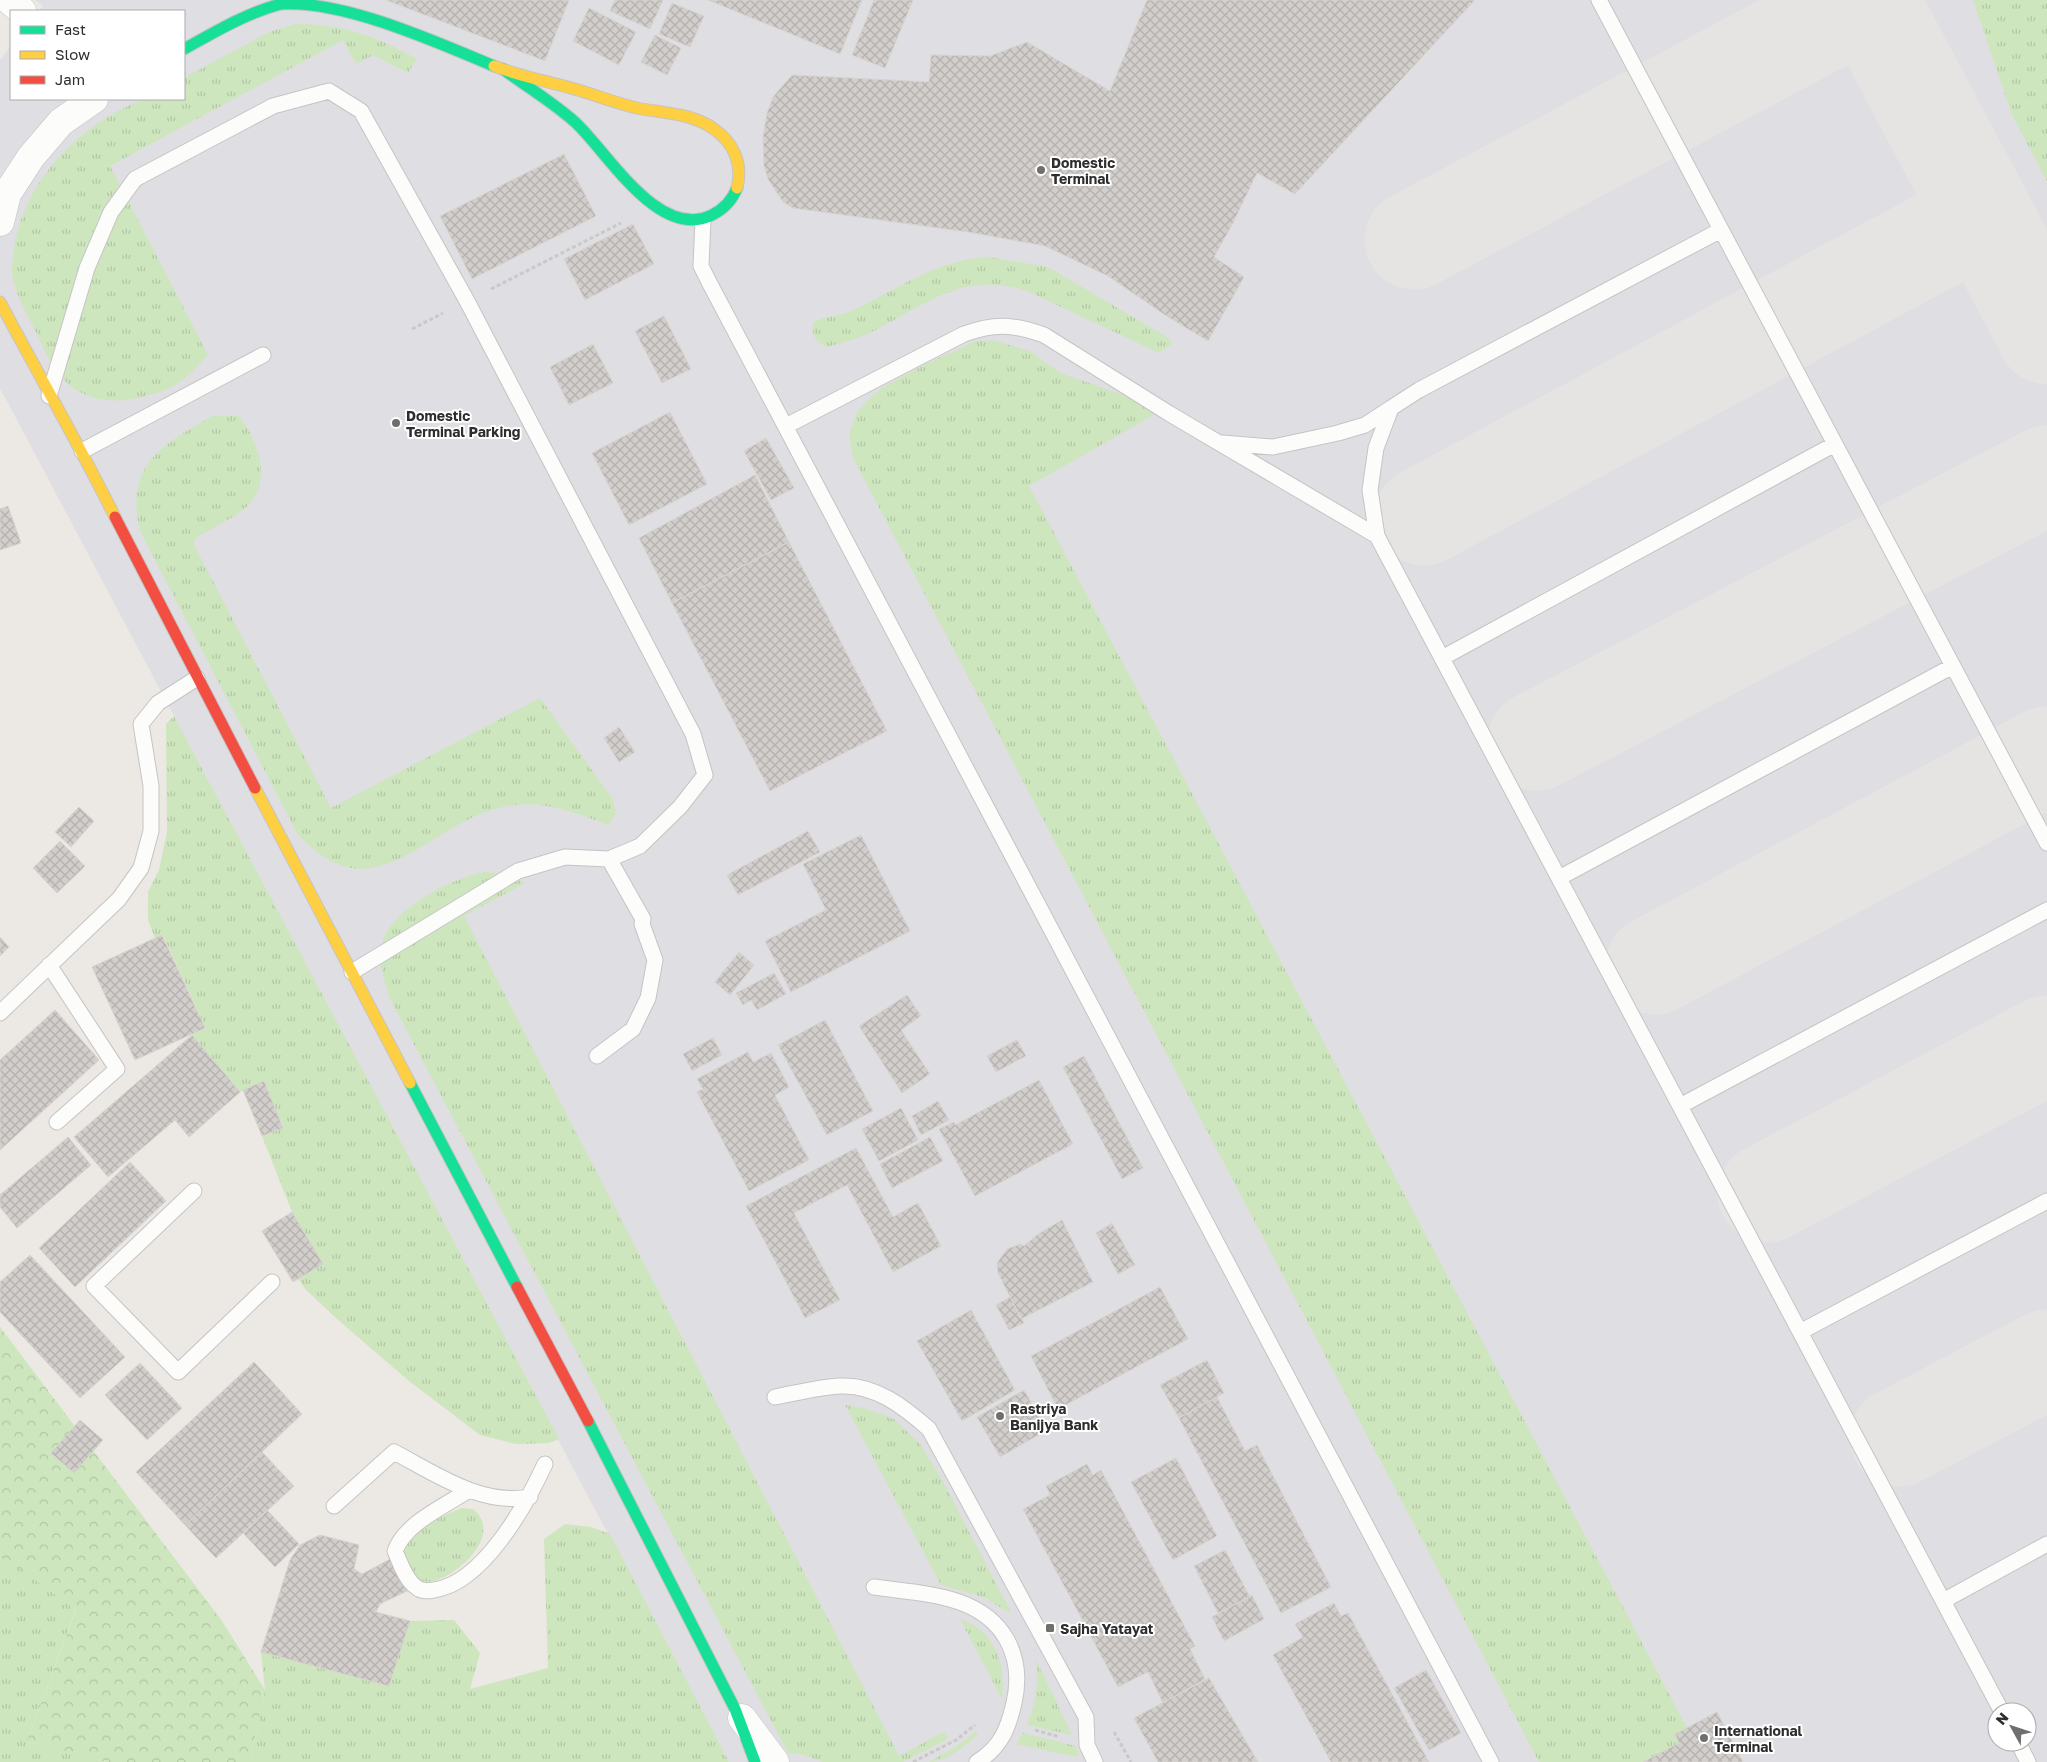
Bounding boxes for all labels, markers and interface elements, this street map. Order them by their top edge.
legend [10,10,185,100]
text: Fast [55,20,86,38]
text: Slow [55,45,90,63]
text: Jam [55,70,85,88]
place label: Domestic Terminal [1051,154,1115,187]
marker: Domestic Terminal [1035,164,1047,176]
place label: Domestic Terminal Parking [406,407,520,440]
marker: Domestic Terminal Parking [390,417,402,429]
place label: Rastriya Banijya Bank [1010,1400,1098,1433]
marker: Rastriya Banijya Bank [994,1410,1006,1422]
place label: Sajha Yatayat [1060,1620,1154,1637]
marker: Sajha Yatayat [1044,1622,1056,1634]
north arrow [1987,1702,2037,1752]
text: N [1992,1709,2012,1728]
place label: International Terminal [1714,1722,1803,1755]
marker: International Terminal [1698,1732,1710,1744]

